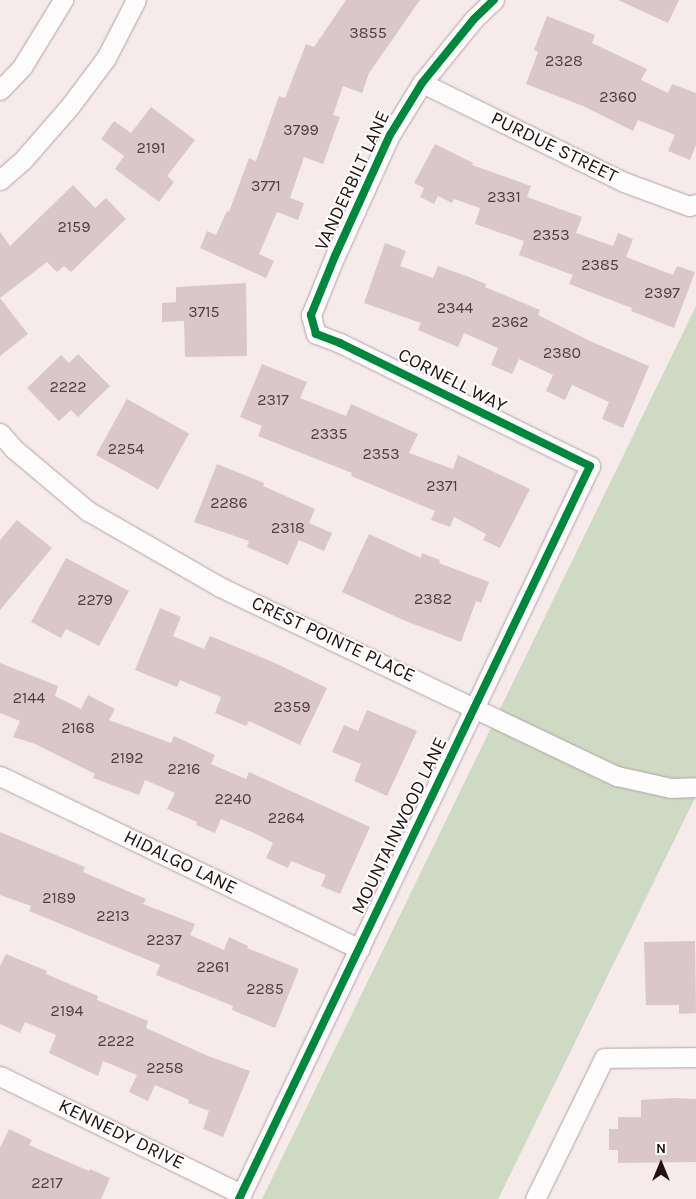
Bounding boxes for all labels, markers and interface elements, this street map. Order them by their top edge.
house number: 3855 [349,23,387,43]
house number: 2328 [545,51,583,71]
house number: 2360 [599,87,637,107]
street label: PURDUE STREET [487,107,621,189]
street label: VANDERBILT LANE [311,108,395,254]
house number: 3799 [283,120,319,140]
house number: 2191 [136,138,166,158]
house number: 3771 [251,176,281,196]
house number: 2331 [487,187,521,207]
house number: 2159 [58,217,90,237]
house number: 2353 [532,225,570,245]
house number: 2385 [581,255,619,275]
house number: 2397 [644,283,680,303]
house number: 2344 [437,298,473,318]
house number: 3715 [188,302,220,322]
house number: 2362 [491,312,529,332]
house number: 2380 [543,343,581,363]
street label: CORNELL WAY [394,344,510,418]
house number: 2222 [49,377,87,397]
house number: 2317 [257,390,289,410]
house number: 2335 [310,424,348,444]
house number: 2254 [108,439,144,459]
house number: 2353 [362,444,400,464]
house number: 2371 [426,476,458,496]
house number: 2286 [210,493,248,513]
house number: 2318 [271,518,305,538]
house number: 2382 [414,589,452,609]
house number: 2279 [77,590,113,610]
street label: CREST POINTE PLACE [248,592,418,688]
house number: 2144 [13,688,45,708]
house number: 2359 [273,697,311,717]
house number: 2168 [61,718,95,738]
street label: MOUNTAINWOOD LANE [347,734,453,918]
house number: 2192 [110,748,144,768]
house number: 2216 [168,759,200,779]
house number: 2240 [215,789,251,809]
house number: 2264 [268,808,304,828]
street label: HIDALGO LANE [120,826,240,900]
house number: 2189 [42,888,76,908]
house number: 2213 [96,906,130,926]
house number: 2237 [146,930,182,950]
house number: 2261 [197,957,229,977]
house number: 2285 [246,979,284,999]
house number: 2194 [51,1001,83,1021]
house number: 2222 [97,1031,135,1051]
house number: 2258 [146,1058,184,1078]
street label: KENNEDY DRIVE [55,1095,187,1175]
north arrow [636,1139,686,1189]
text: N [656,1140,666,1157]
house number: 2217 [31,1173,63,1193]

